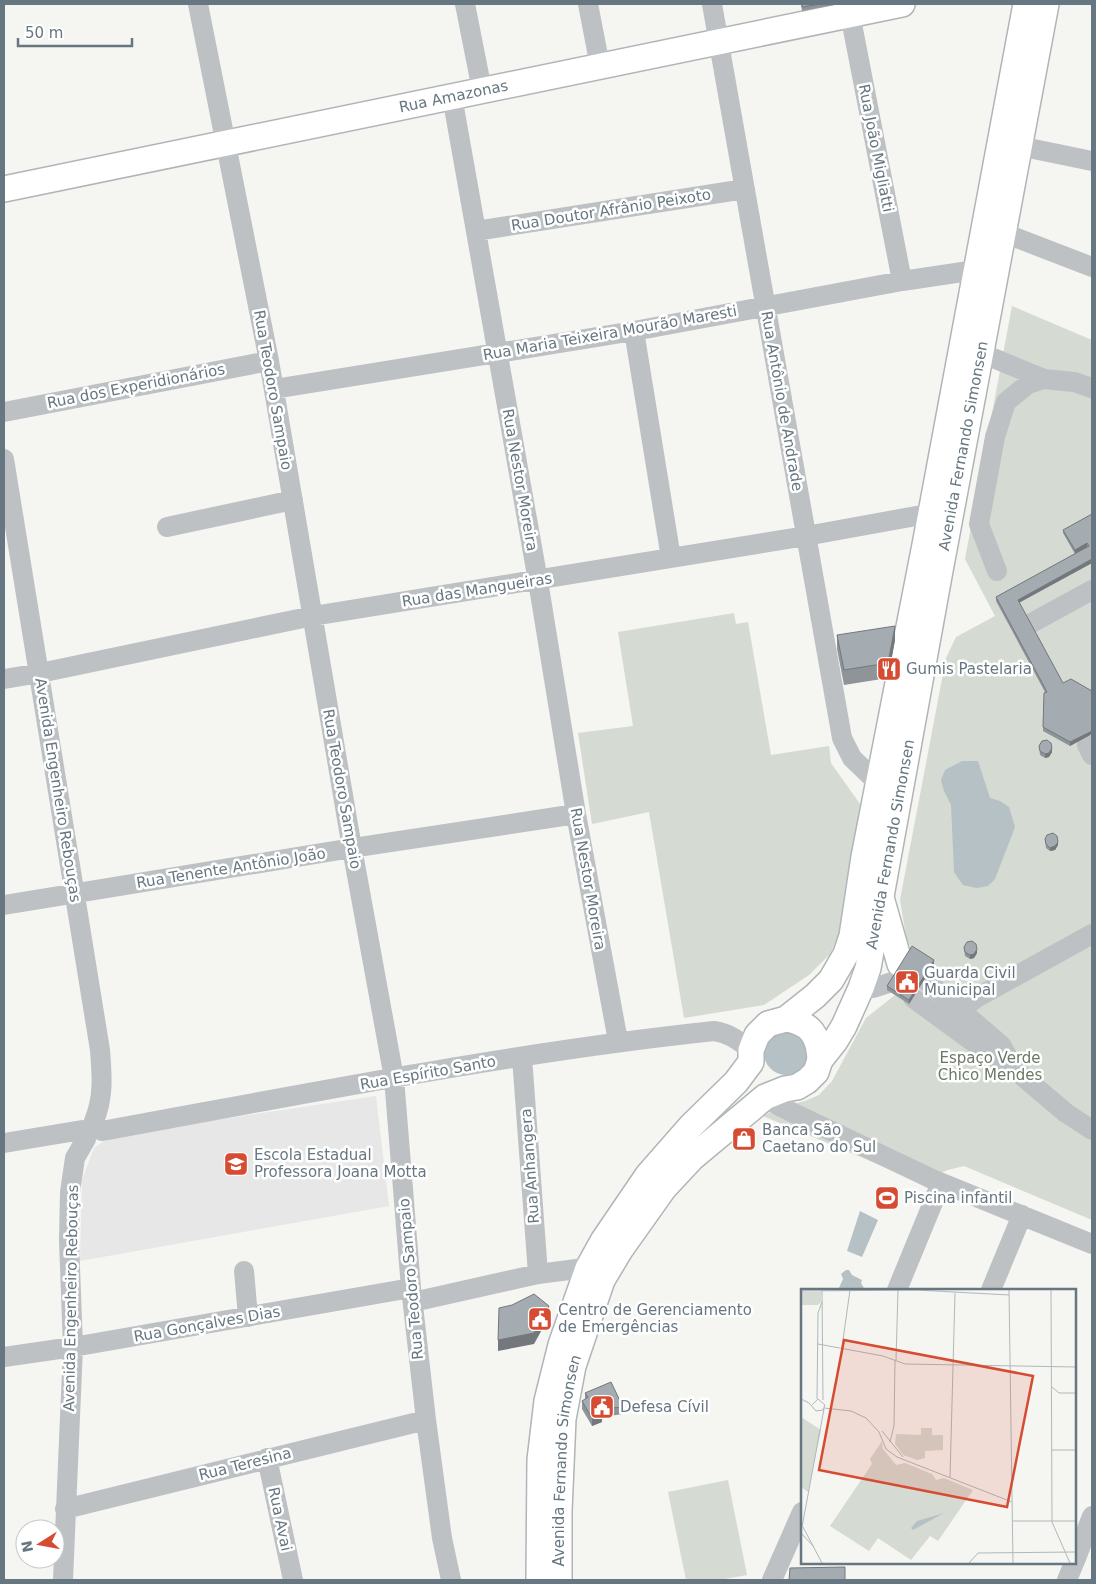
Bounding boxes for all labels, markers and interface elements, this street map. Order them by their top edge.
scale bar [18,15,131,47]
text: 50 m [25,24,63,42]
street label: Rua Amazonas [397,76,510,116]
street label: Rua João Migliatti [855,82,897,214]
street label: Rua Doutor Afrânio Peixoto [510,185,712,235]
street label: Rua Maria Teixeira Mourão Maresti [482,302,738,364]
street label: Rua Teodoro Sampaio [250,309,296,471]
street label: Rua Antônio de Andrade [757,310,807,492]
street label: Avenida Fernando Simonsen [935,340,992,552]
street label: Rua dos Experidionários [46,360,227,412]
street label: Rua Nestor Moreira [499,407,541,553]
street label: Rua das Mangueiras [401,569,554,611]
restaurant icon: Gumis Pastelaria [876,656,902,682]
place label: Gumis Pastelaria [906,660,1032,678]
street label: Avenida Engenheiro Rebouças [31,676,85,904]
street label: Rua Teodoro Sampaio [319,708,365,870]
street label: Avenida Fernando Simonsen [863,738,918,951]
street label: Rua Nestor Moreira [567,806,609,952]
street label: Rua Tenente Antônio João [135,844,327,892]
place label: Guarda Civil Municipal [924,964,1016,999]
public building icon: Guarda Civil Municipal [894,969,920,995]
park label: Espaço Verde Chico Mendes [938,1049,1042,1084]
street label: Rua Espírito Santo [359,1052,497,1094]
street label: Rua Anhangera [517,1108,543,1224]
place label: Banca São Caetano do Sul [762,1121,876,1156]
shop icon: Banca São Caetano do Sul [731,1126,757,1152]
place label: Escola Estadual Professora Joana Motta [254,1146,427,1181]
school or university icon: Escola Estadual Professora Joana Motta [223,1151,249,1177]
street label: Avenida Engenheiro Rebouças [60,1184,82,1412]
sports icon: Piscina infantil [874,1185,900,1211]
place label: Piscina infantil [904,1189,1012,1207]
street label: Rua Teodoro Sampaio [395,1197,427,1361]
inset map [801,1289,1076,1564]
place label: Centro de Gerenciamento de Emergências [558,1301,752,1336]
street label: Rua Gonçalves Dias [132,1302,282,1346]
public building icon: Centro de Gerenciamento de Emergências [527,1306,553,1332]
street label: Avenida Fernando Simonsen [550,1352,585,1567]
public building icon: Defesa Cívil [589,1394,615,1420]
place label: Defesa Cívil [620,1398,709,1416]
street label: Rua Teresina [197,1444,293,1484]
street label: Rua Avai [264,1485,296,1553]
north arrow [15,1519,65,1569]
text: N [18,1539,36,1554]

